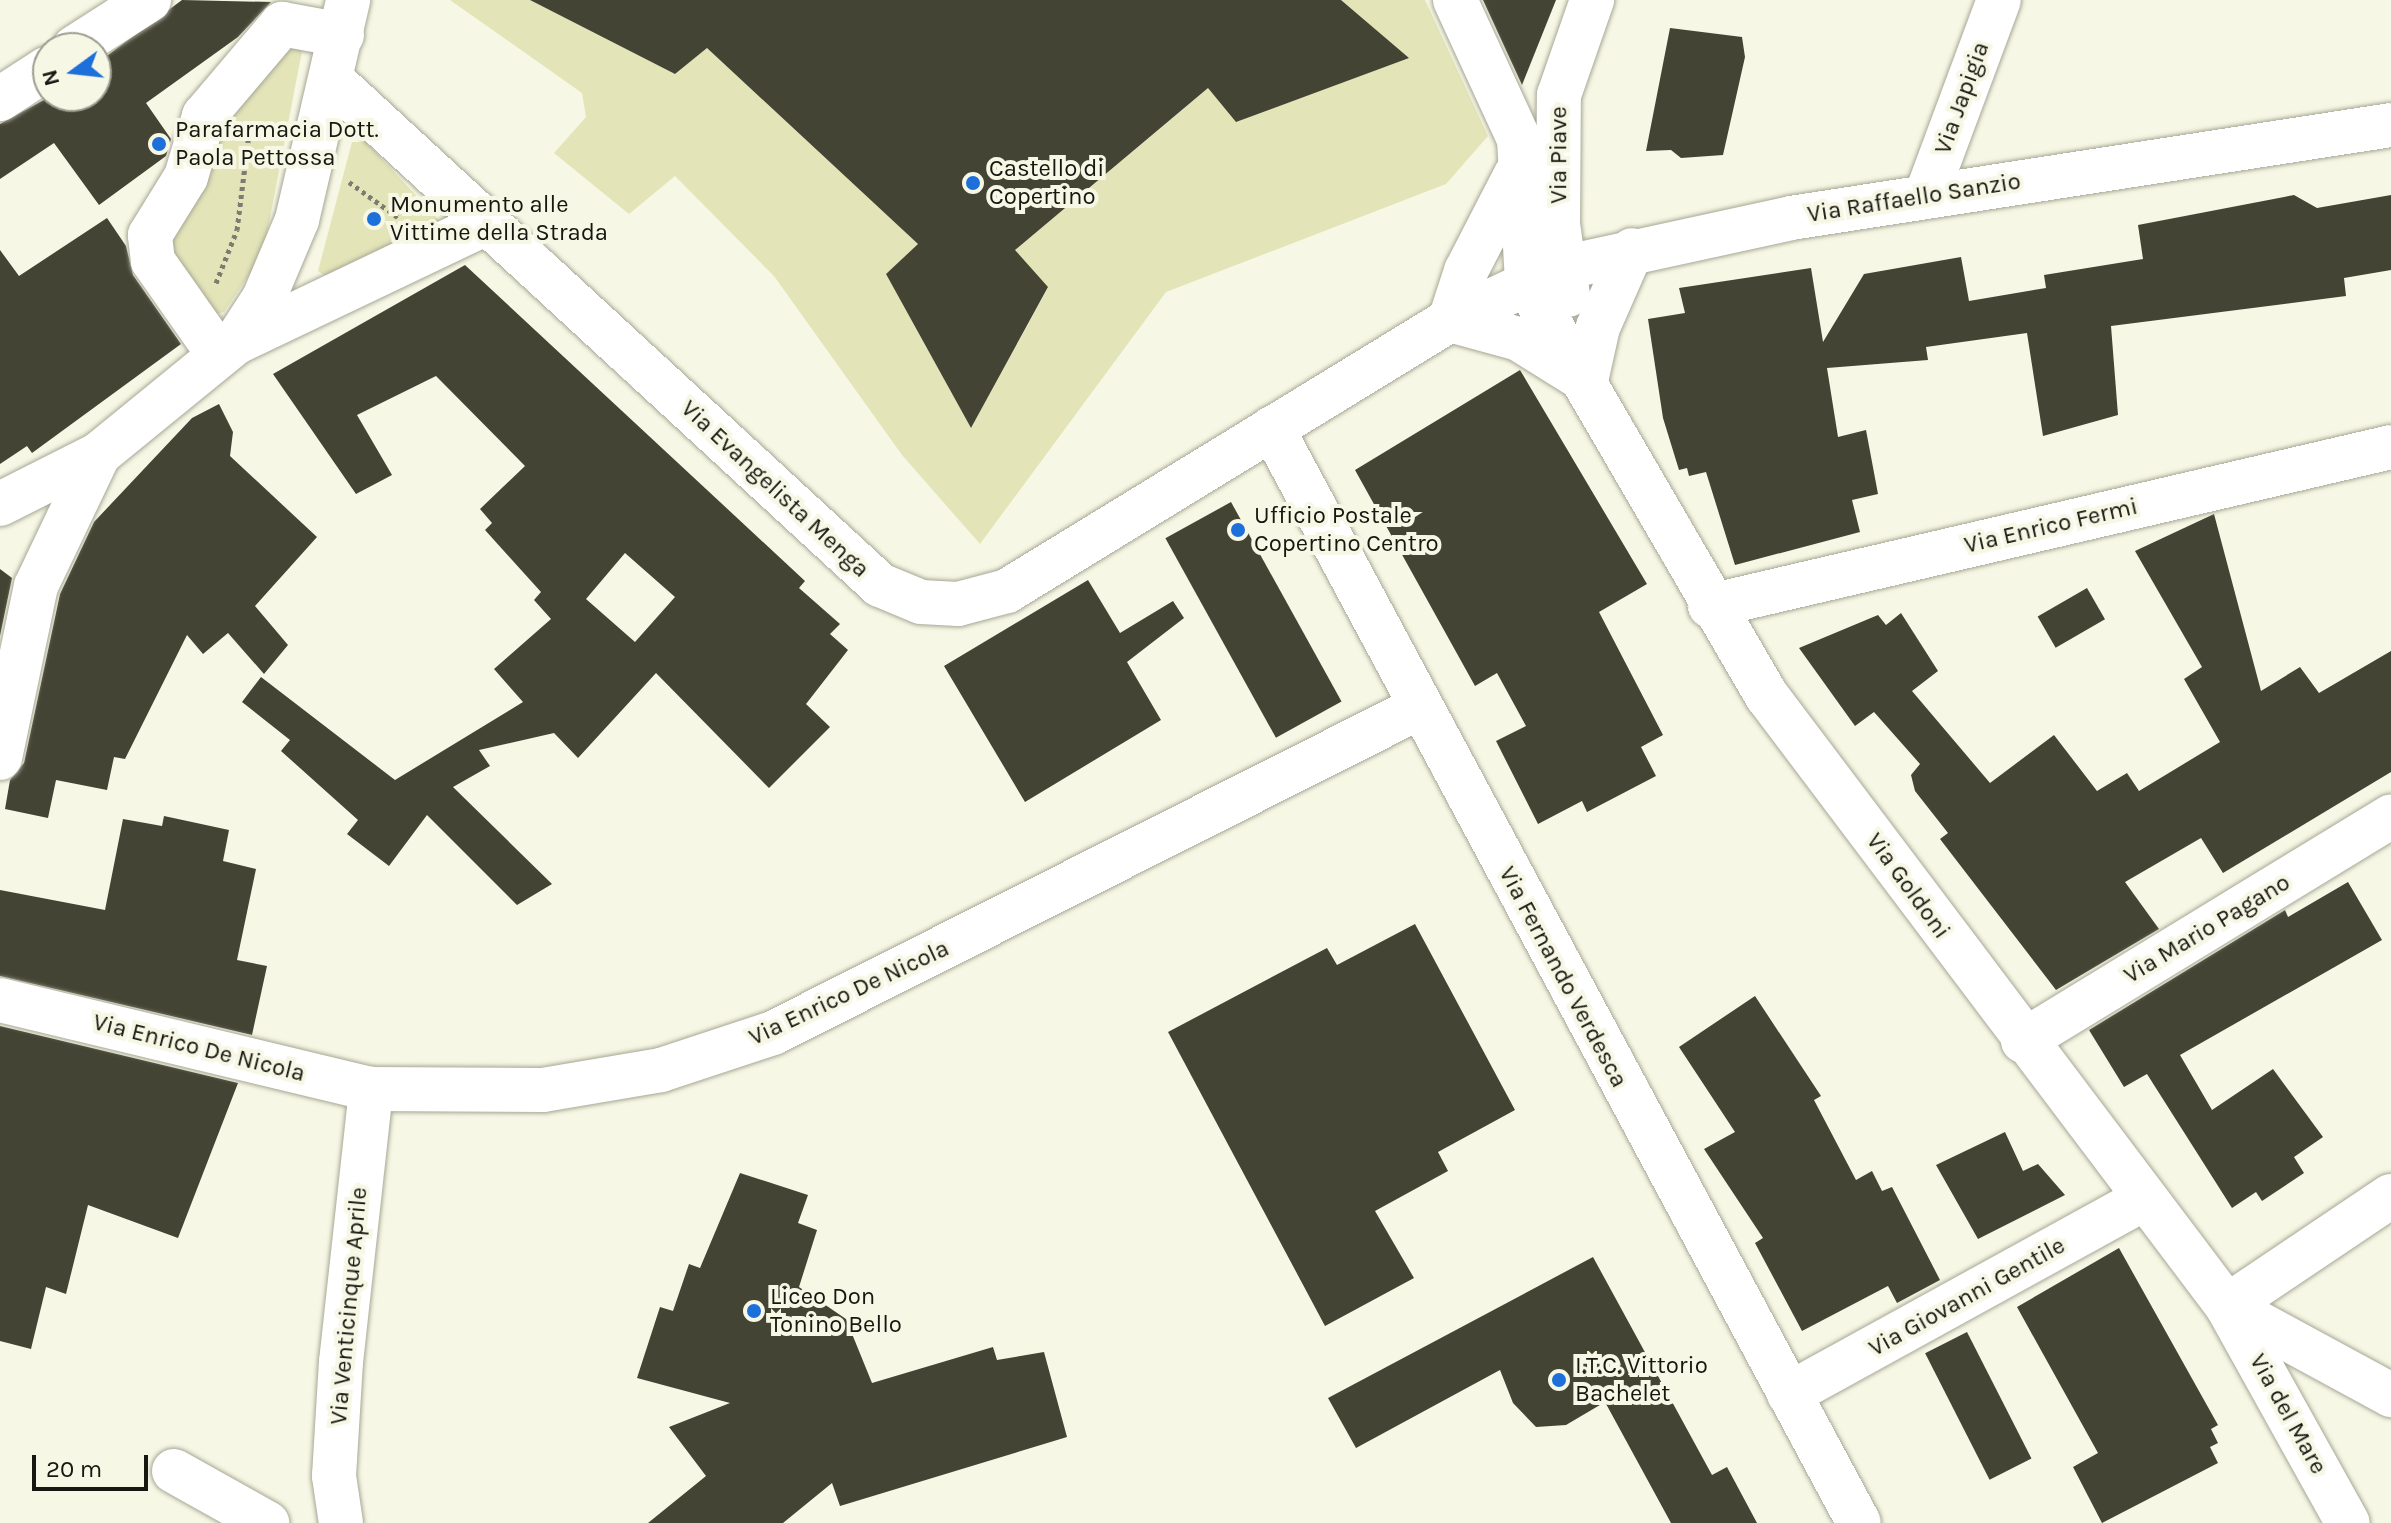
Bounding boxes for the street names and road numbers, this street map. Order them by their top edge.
street label: Via Japigia [1928,38,1996,158]
street label: Via Piave [1545,106,1573,204]
street label: Via Raffaello Sanzio [1805,167,2023,229]
street label: Via Evangelista Menga [675,394,875,584]
street label: Via Enrico Fermi [1961,492,2141,560]
street label: Via Goldoni [1860,827,1956,945]
street label: Via Fernando Verdesca [1493,862,1633,1092]
street label: Via Mario Pagano [2119,868,2295,990]
street label: Via Enrico De Nicola [744,934,954,1052]
street label: Via Enrico De Nicola [90,1008,308,1088]
street label: Via Venticinque Aprile [324,1186,374,1426]
street label: Via Giovanni Gentile [1864,1231,2070,1363]
street label: Via del Mare [2243,1349,2333,1479]

